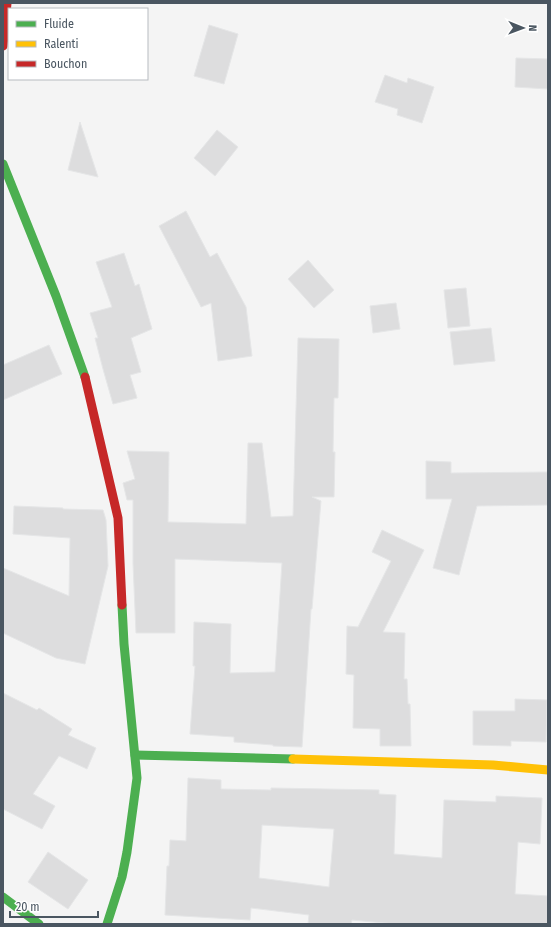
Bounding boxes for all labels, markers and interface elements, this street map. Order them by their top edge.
legend [8,8,148,80]
north arrow [503,8,543,48]
text: Fluide [44,17,74,31]
text: N [526,25,539,32]
text: Ralenti [44,37,79,51]
text: Bouchon [44,57,87,71]
scale bar [10,893,98,919]
text: 20 m [16,900,40,914]

